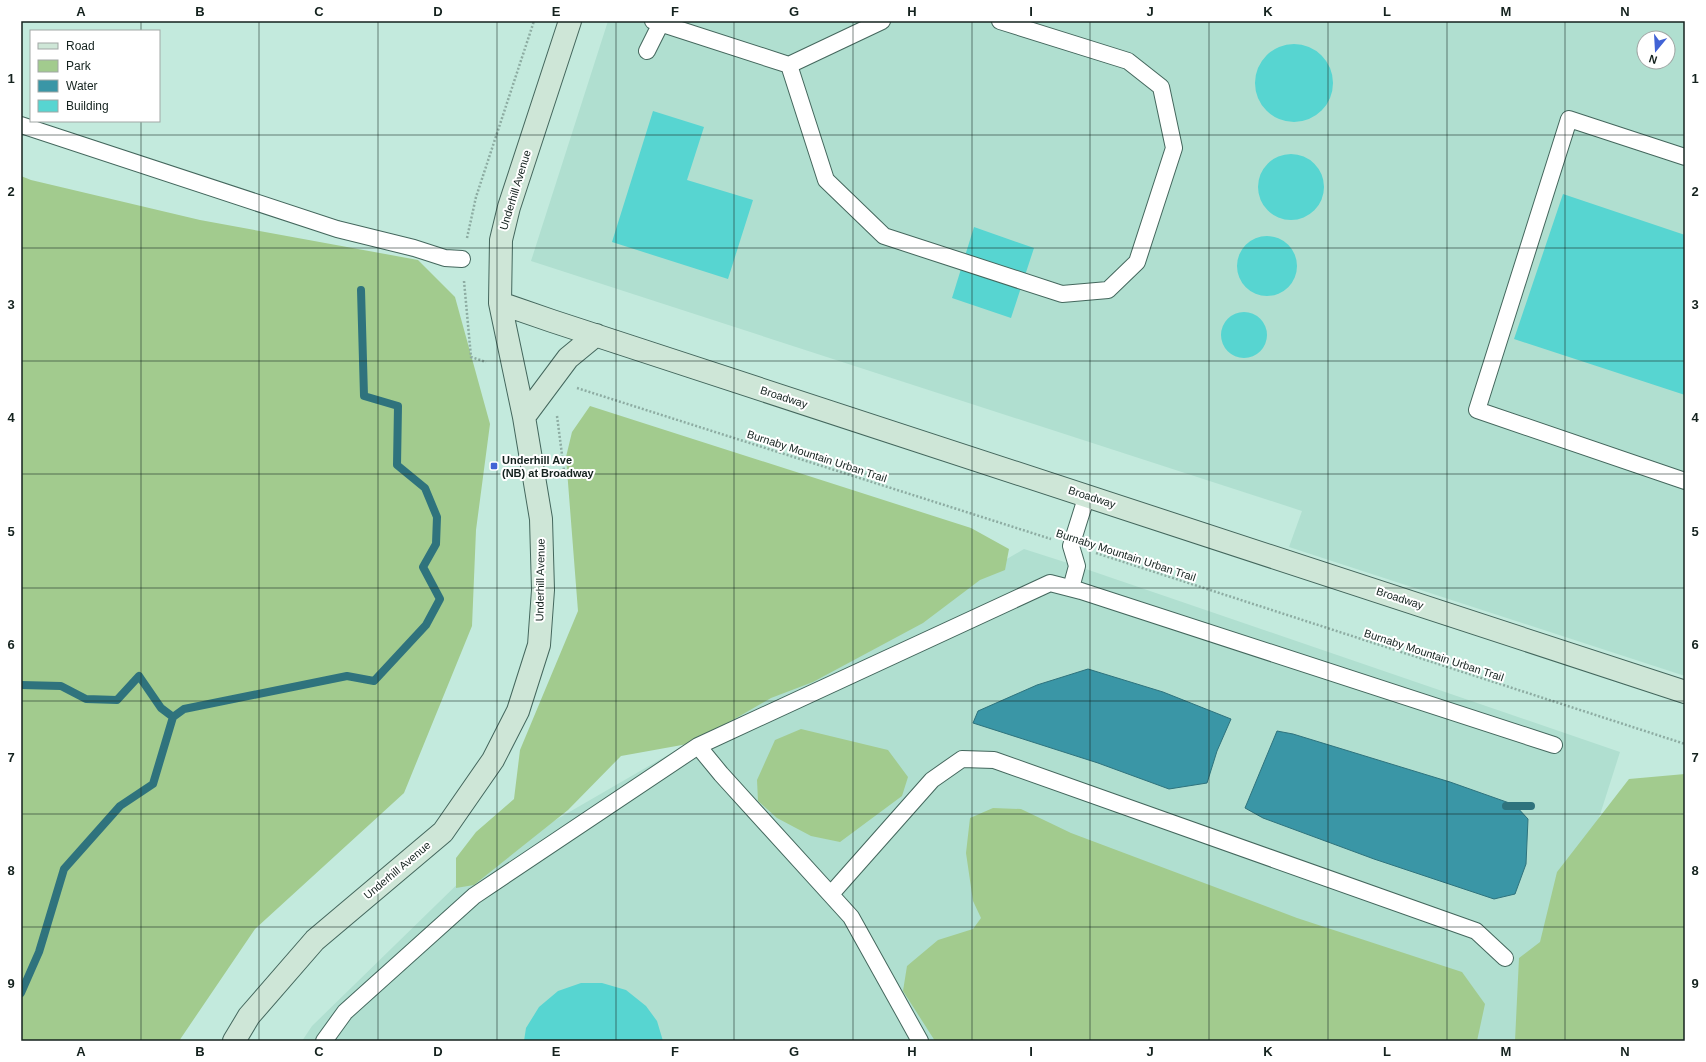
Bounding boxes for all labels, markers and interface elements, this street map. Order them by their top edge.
text: A [76,4,86,19]
text: B [195,4,205,19]
text: C [314,4,324,19]
text: D [433,4,443,19]
text: E [552,4,561,19]
text: F [671,4,679,19]
text: G [789,4,799,19]
text: H [907,4,917,19]
text: I [1029,4,1033,19]
text: J [1146,4,1154,19]
text: K [1263,4,1273,19]
text: L [1383,4,1391,19]
text: M [1501,4,1511,19]
text: N [1620,4,1630,19]
legend [30,30,160,122]
north arrow [1636,30,1676,70]
text: Road [66,39,95,53]
text: N [1647,53,1659,66]
text: Park [66,59,92,73]
text: 1 [7,71,15,86]
text: 1 [1691,71,1699,86]
text: Water [66,79,98,93]
text: Building [66,99,109,113]
street label: Underhill Avenue [497,149,533,231]
text: 2 [7,184,15,199]
text: 2 [1691,184,1699,199]
text: 3 [7,297,15,312]
text: 3 [1691,297,1699,312]
street label: Broadway [759,384,810,410]
text: 4 [7,410,15,425]
text: 4 [1691,410,1699,425]
street label: Burnaby Mountain Urban Trail [746,428,888,484]
place label: Underhill Ave (NB) at Broadway [502,454,595,479]
marker: Underhill Ave (NB) at Broadway [489,461,499,471]
street label: Broadway [1067,484,1118,510]
text: 5 [7,524,15,539]
text: 5 [1691,524,1699,539]
street label: Burnaby Mountain Urban Trail [1055,527,1197,583]
street label: Underhill Avenue [533,538,547,622]
street label: Broadway [1375,585,1426,611]
street label: Burnaby Mountain Urban Trail [1363,627,1505,683]
text: 6 [7,637,15,652]
text: 6 [1691,637,1699,652]
text: 7 [7,750,15,765]
text: 7 [1691,750,1699,765]
street label: Underhill Avenue [361,839,433,901]
text: 8 [7,863,15,878]
text: 8 [1691,863,1699,878]
text: 9 [7,976,15,991]
text: 9 [1691,976,1699,991]
text: A [76,1044,86,1059]
text: B [195,1044,205,1059]
text: C [314,1044,324,1059]
text: D [433,1044,443,1059]
text: E [552,1044,561,1059]
text: F [671,1044,679,1059]
text: G [789,1044,799,1059]
text: H [907,1044,917,1059]
text: I [1029,1044,1033,1059]
text: J [1146,1044,1154,1059]
text: K [1263,1044,1273,1059]
text: L [1383,1044,1391,1059]
text: M [1501,1044,1511,1059]
text: N [1620,1044,1630,1059]

